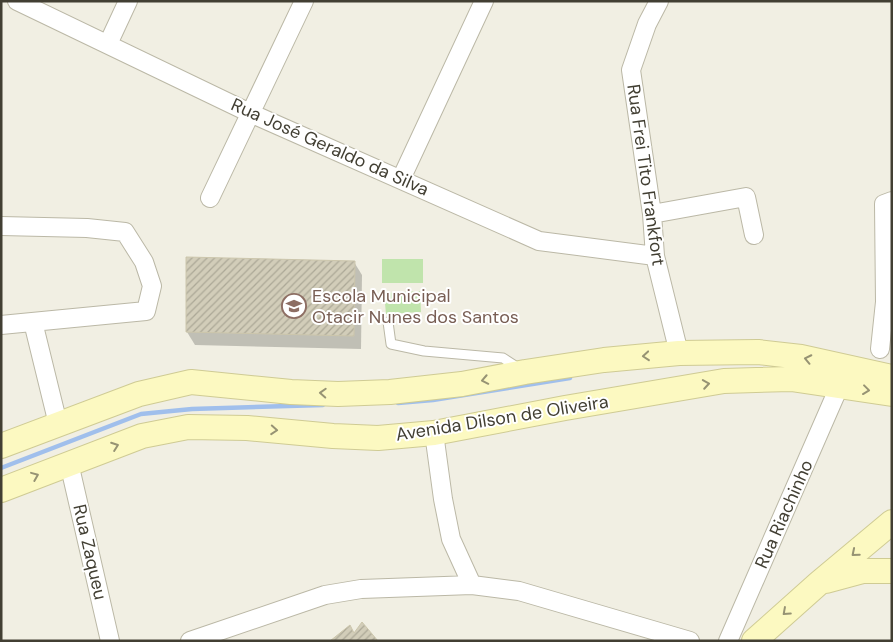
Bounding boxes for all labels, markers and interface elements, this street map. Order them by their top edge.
street label: Rua Frei Tito Frankfort [621,83,671,267]
street label: Rua José Geraldo da Silva [227,93,433,201]
place label: Escola Municipal Otacir Nunes dos Santos [312,284,519,329]
school or university icon: Escola Municipal Otacir Nunes dos Santos [281,293,307,319]
one-way arrow [641,350,649,361]
one-way arrow [803,354,812,364]
one-way arrow [481,374,489,384]
one-way arrow [701,380,710,390]
one-way arrow [862,384,870,395]
one-way arrow [319,388,327,399]
street label: Avenida Dilson de Oliveira [394,389,610,447]
one-way arrow [271,425,279,436]
one-way arrow [110,442,118,452]
street label: Rua Riachinho [749,456,819,572]
one-way arrow [30,472,39,483]
street label: Rua Zaqueu [67,502,113,602]
one-way arrow [852,547,861,556]
one-way arrow [783,606,792,615]

